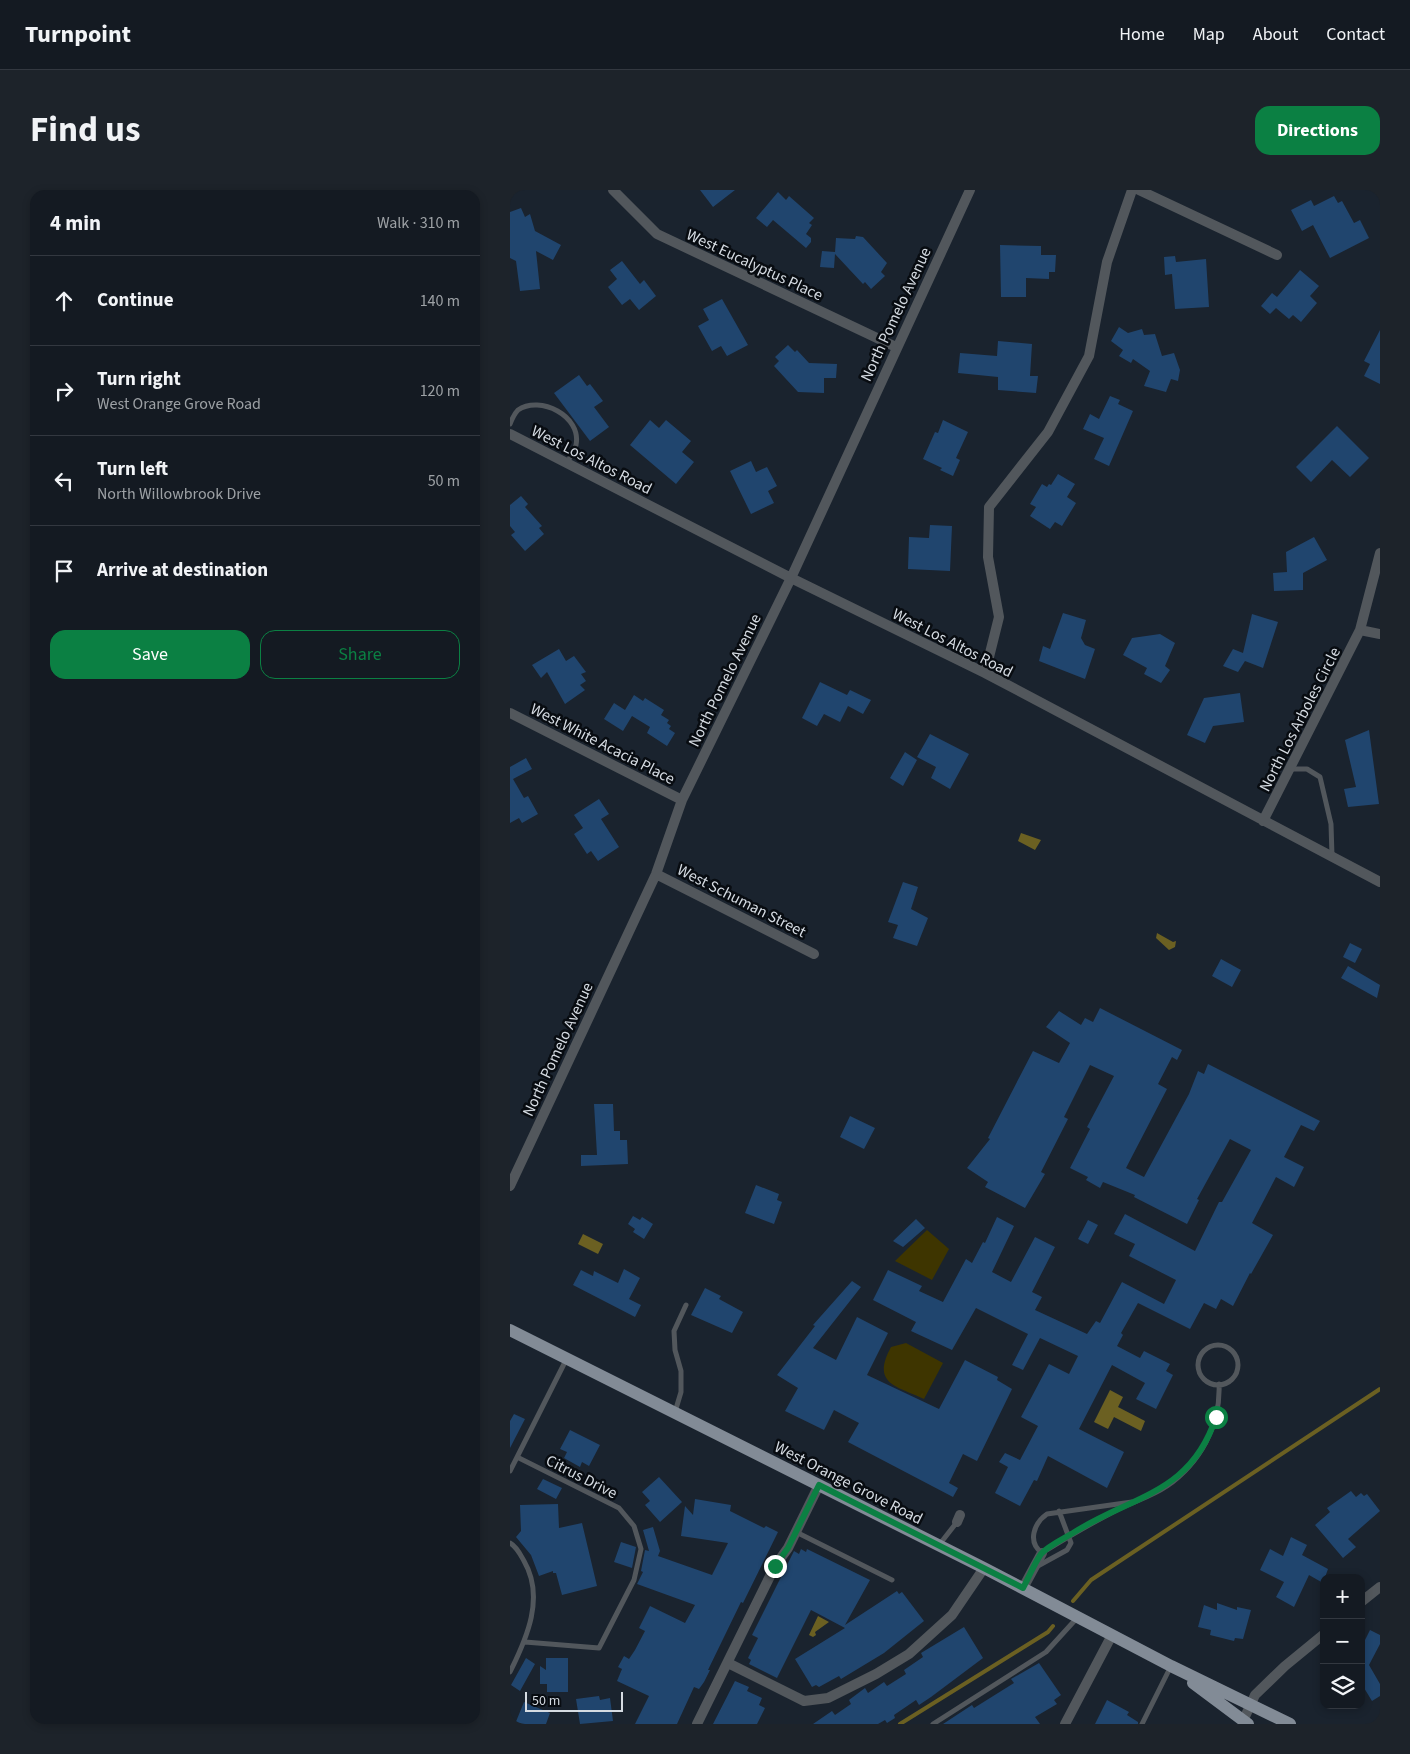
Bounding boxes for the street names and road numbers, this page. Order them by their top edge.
street label: West Eucalyptus Place [683,224,826,306]
street label: North Pomelo Avenue [855,244,937,385]
street label: West Los Altos Road [528,420,656,500]
street label: West Los Altos Road [889,603,1017,683]
street label: North Pomelo Avenue [683,610,767,751]
street label: North Los Arboles Circle [1254,643,1346,795]
street label: West White Acacia Place [526,698,679,790]
street label: West Schuman Street [673,859,810,943]
street label: North Pomelo Avenue [517,979,599,1120]
street label: West Orange Grove Road [771,1436,927,1530]
street label: Citrus Drive [542,1450,621,1504]

